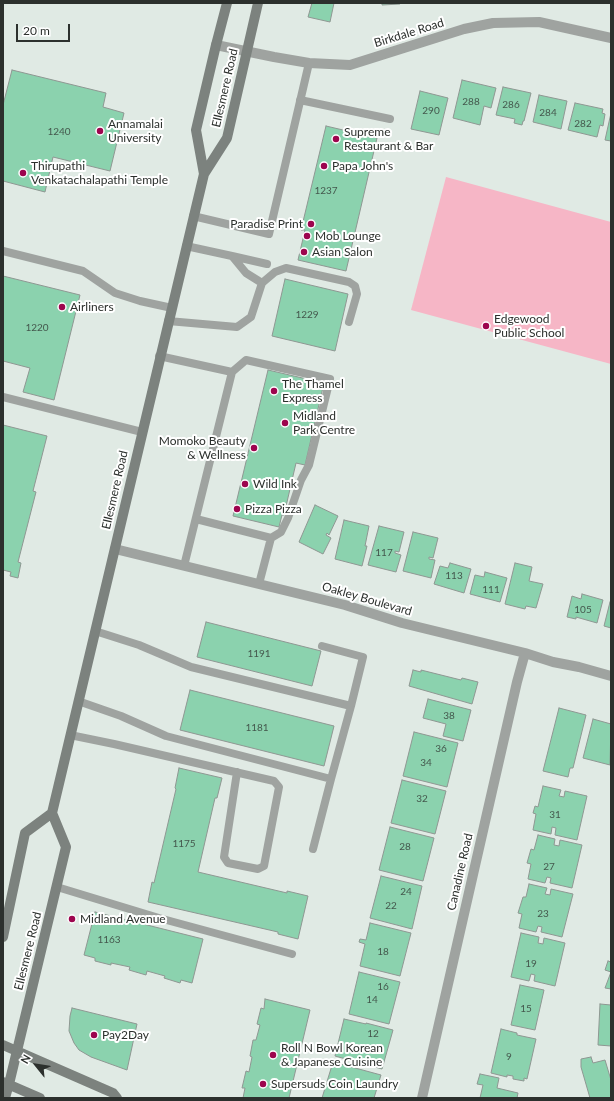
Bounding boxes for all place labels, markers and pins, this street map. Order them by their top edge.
place label: Annamalai University [108,117,163,145]
place label: Supreme Restaurant & Bar [344,125,433,153]
marker: Annamalai University [95,126,105,136]
marker: Supreme Restaurant & Bar [331,134,341,144]
place label: Thirupathi Venkatachalapathi Temple [31,159,168,187]
place label: Papa John's [332,159,393,173]
marker: Papa John's [319,161,329,171]
marker: Thirupathi Venkatachalapathi Temple [18,168,28,178]
place label: Paradise Print [230,217,303,231]
marker: Paradise Print [306,219,316,229]
place label: Mob Lounge [315,229,381,243]
marker: Mob Lounge [302,231,312,241]
place label: Asian Salon [312,245,373,259]
marker: Asian Salon [299,247,309,257]
place label: Airliners [70,300,114,314]
marker: Airliners [57,302,67,312]
place label: Edgewood Public School [494,312,564,340]
marker: Edgewood Public School [481,321,491,331]
place label: The Thamel Express [282,377,344,405]
marker: The Thamel Express [269,386,279,396]
place label: Midland Park Centre [293,409,355,437]
marker: Midland Park Centre [280,418,290,428]
place label: Momoko Beauty & Wellness [159,434,246,462]
marker: Momoko Beauty & Wellness [249,443,259,453]
place label: Wild Ink [253,477,297,491]
marker: Wild Ink [240,479,250,489]
place label: Pizza Pizza [245,502,302,516]
marker: Pizza Pizza [232,504,242,514]
place label: Midland Avenue [80,912,166,926]
marker: Midland Avenue [67,914,77,924]
place label: Pay2Day [102,1028,149,1042]
marker: Pay2Day [89,1030,99,1040]
place label: Roll N Bowl Korean & Japanese Cuisine [281,1041,383,1069]
marker: Roll N Bowl Korean & Japanese Cuisine [268,1050,278,1060]
place label: Supersuds Coin Laundry [271,1077,398,1091]
marker: Supersuds Coin Laundry [258,1079,268,1089]

